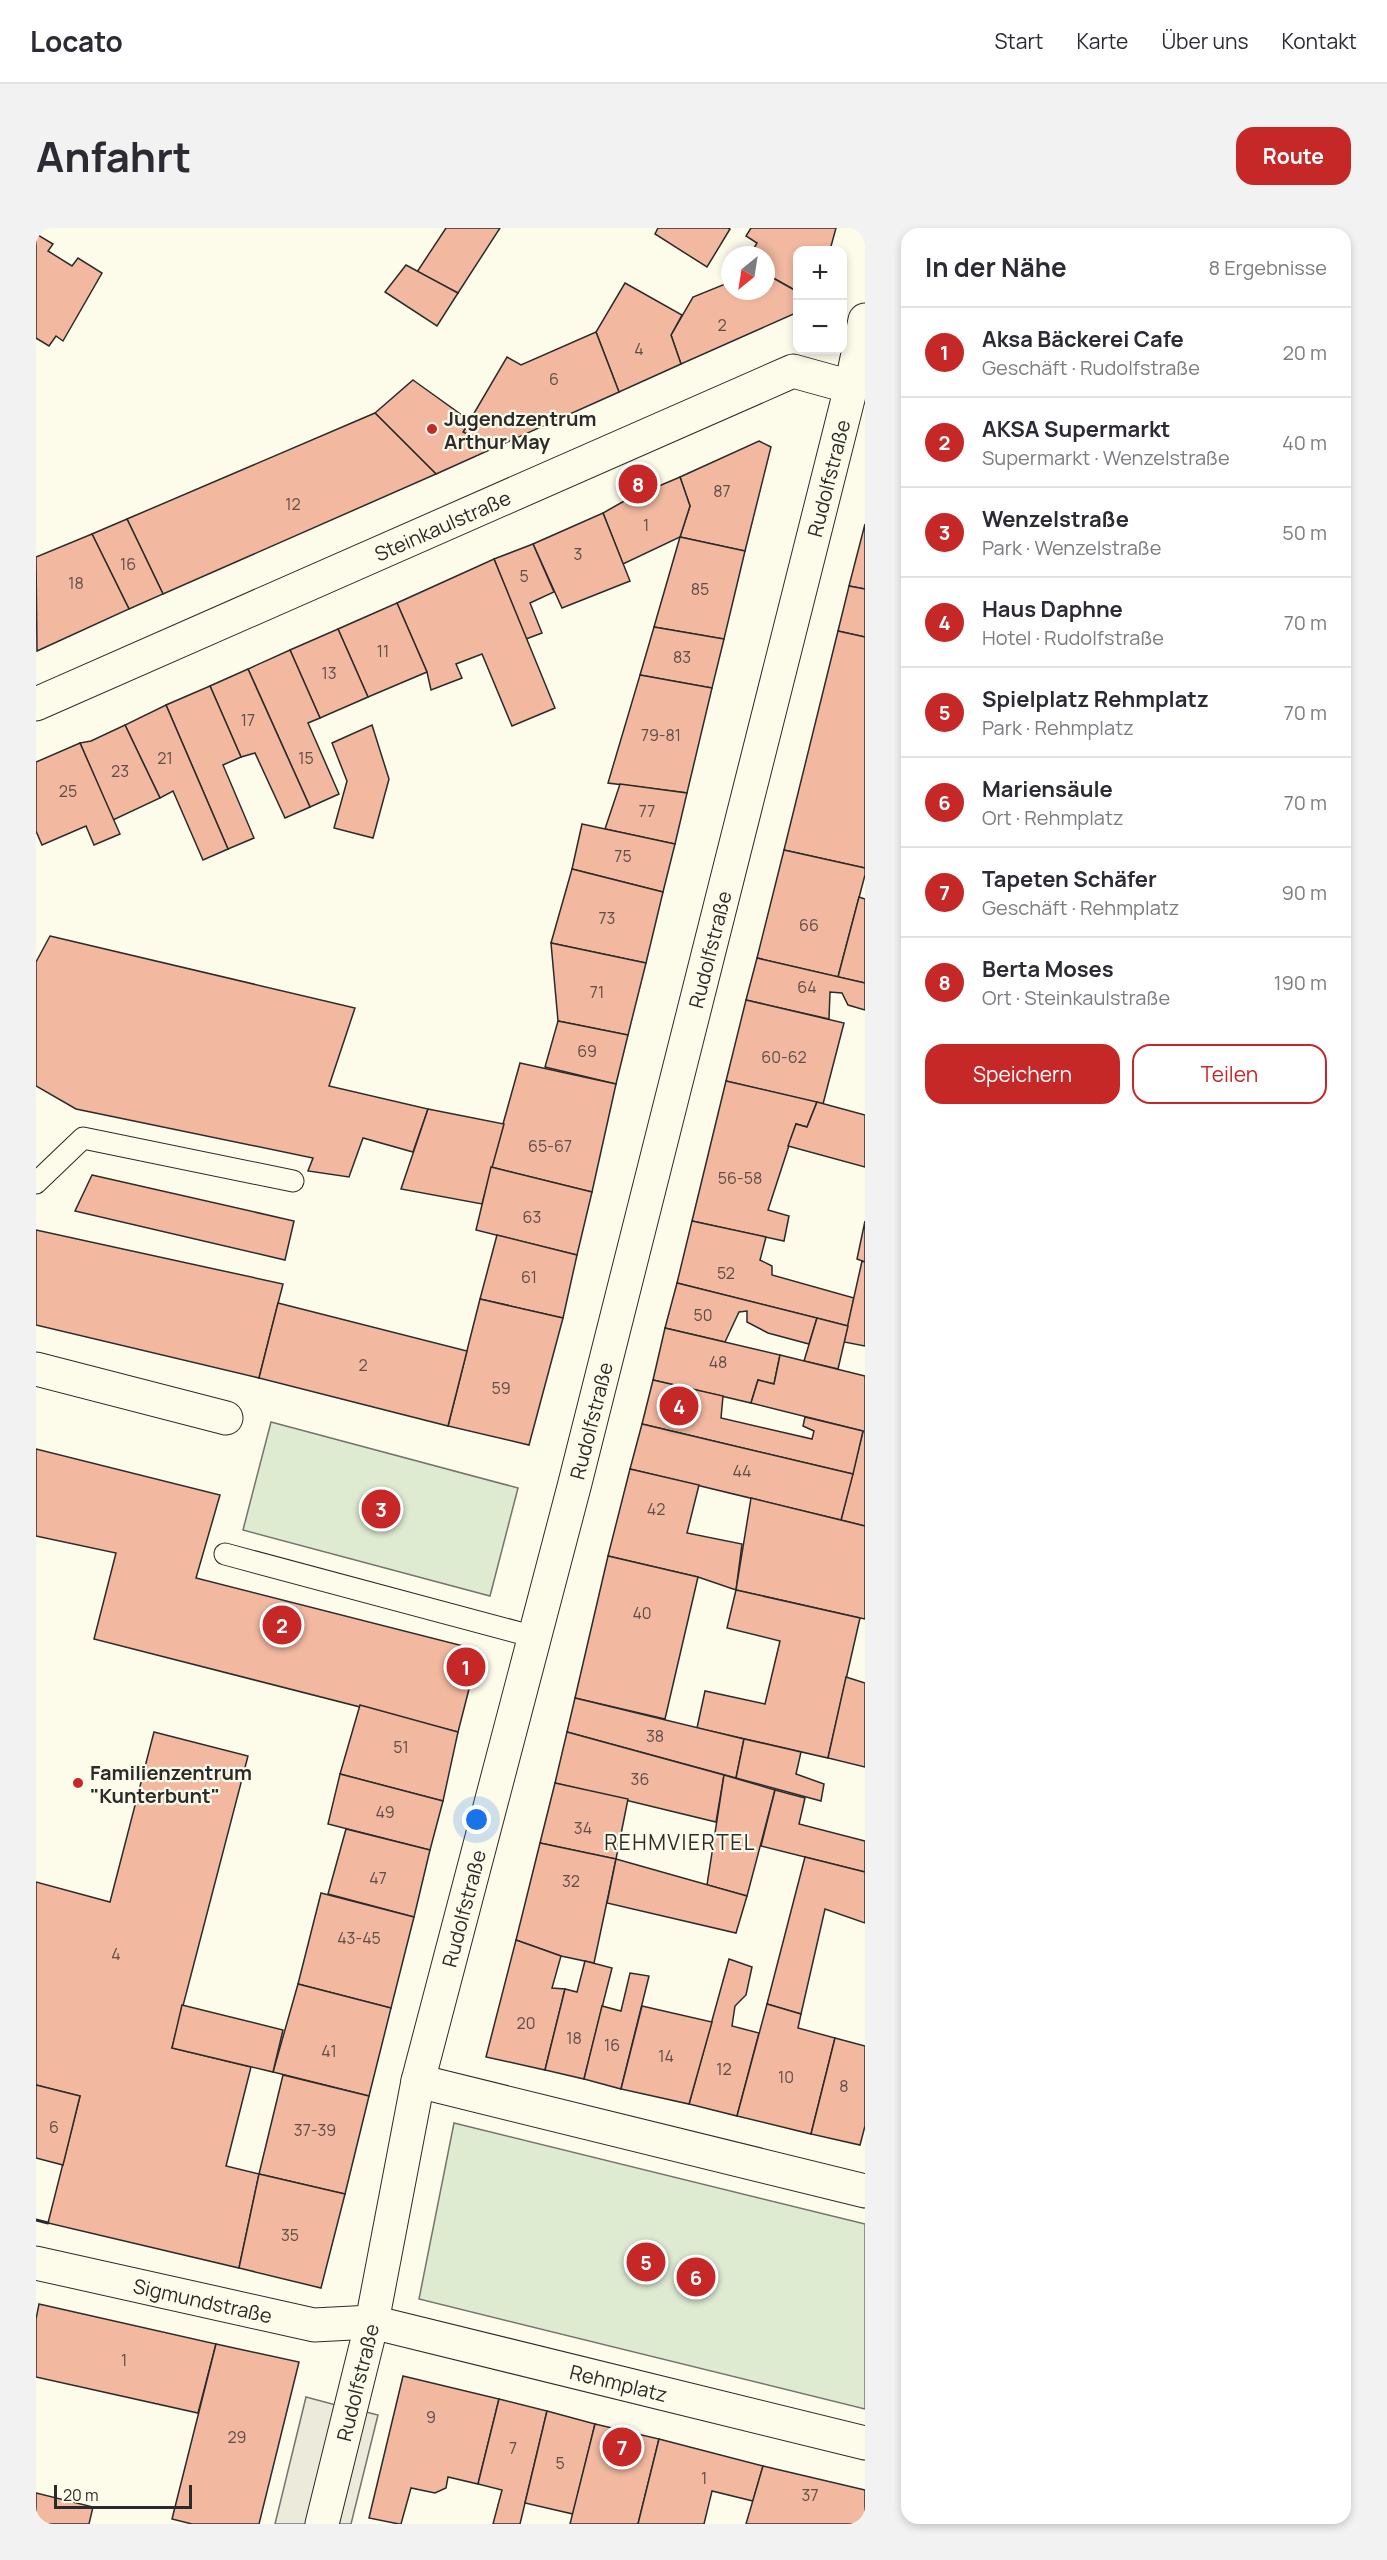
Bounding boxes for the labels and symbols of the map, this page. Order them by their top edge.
north arrow [721,246,775,300]
house number: 2 [717,314,727,336]
house number: 4 [634,338,644,360]
house number: 6 [549,368,559,390]
place label: Jugendzentrum Arthur May [444,405,597,455]
street label: Rudolfstraße [800,417,856,540]
marker: Jugendzentrum Arthur May [425,422,439,436]
pin: 8 [618,462,658,506]
house number: 87 [713,480,731,502]
street label: Steinkaulstraße [370,483,515,567]
house number: 12 [285,493,301,515]
house number: 1 [643,514,649,536]
house number: 3 [574,543,582,565]
house number: 16 [120,553,136,575]
house number: 5 [519,565,529,587]
house number: 18 [68,572,84,594]
house number: 85 [691,578,709,600]
house number: 11 [377,640,389,662]
house number: 83 [673,646,691,668]
house number: 13 [321,662,337,684]
house number: 17 [241,709,255,731]
house number: 79-81 [641,724,681,746]
house number: 21 [157,747,173,769]
house number: 15 [298,747,314,769]
house number: 23 [111,760,129,782]
house number: 25 [59,780,77,802]
house number: 77 [639,800,655,822]
house number: 75 [614,845,632,867]
street label: Rudolfstraße [682,888,737,1011]
house number: 73 [599,907,615,929]
house number: 66 [799,914,819,936]
house number: 64 [797,976,817,998]
house number: 71 [590,981,604,1003]
house number: 69 [577,1040,597,1062]
house number: 60-62 [761,1046,807,1068]
house number: 65-67 [528,1135,572,1157]
house number: 56-58 [718,1167,762,1189]
house number: 63 [523,1206,541,1228]
house number: 52 [717,1262,735,1284]
house number: 61 [521,1266,537,1288]
house number: 50 [694,1304,713,1326]
house number: 48 [709,1351,727,1373]
house number: 2 [358,1354,368,1376]
street label: Rudolfstraße [563,1359,618,1482]
house number: 59 [491,1377,511,1399]
pin: 4 [660,1384,698,1428]
house number: 44 [732,1460,752,1482]
pin: 3 [362,1486,400,1532]
house number: 42 [647,1498,665,1520]
pin: 2 [262,1602,302,1648]
house number: 40 [632,1602,652,1624]
pin: 1 [446,1644,486,1690]
house number: 38 [646,1725,664,1747]
house number: 51 [393,1736,409,1758]
place label: Familienzentrum "Kunterbunt" [90,1759,252,1809]
house number: 36 [631,1768,649,1790]
marker: Familienzentrum "Kunterbunt" [71,1776,85,1790]
house number: 49 [375,1801,395,1823]
your location [462,1805,491,1834]
house number: 34 [574,1817,592,1839]
district label: REHMVIERTEL [604,1828,756,1856]
street label: Rudolfstraße [435,1847,492,1970]
house number: 47 [369,1867,387,1889]
house number: 32 [562,1870,580,1892]
house number: 43-45 [337,1927,381,1949]
house number: 4 [111,1943,121,1965]
house number: 20 [517,2012,535,2034]
house number: 18 [566,2027,582,2049]
house number: 16 [604,2034,620,2056]
house number: 41 [321,2040,337,2062]
house number: 14 [658,2045,674,2067]
house number: 12 [716,2058,732,2080]
house number: 10 [778,2066,794,2088]
house number: 8 [839,2075,849,2097]
house number: 6 [49,2116,59,2138]
house number: 37-39 [294,2119,336,2141]
house number: 35 [281,2224,299,2246]
pin: 5 [626,2240,666,2284]
pin: 6 [676,2254,716,2300]
street label: Sigmundstraße [131,2272,275,2329]
street label: Rudolfstraße [330,2321,385,2444]
house number: 1 [121,2349,127,2371]
street label: Rehmplatz [567,2358,670,2408]
house number: 9 [426,2406,436,2428]
pin: 7 [602,2424,642,2470]
house number: 29 [227,2426,247,2448]
house number: 7 [509,2437,517,2459]
house number: 5 [555,2452,565,2474]
house number: 1 [701,2467,707,2489]
scale bar [54,2482,192,2510]
house number: 37 [802,2484,818,2506]

